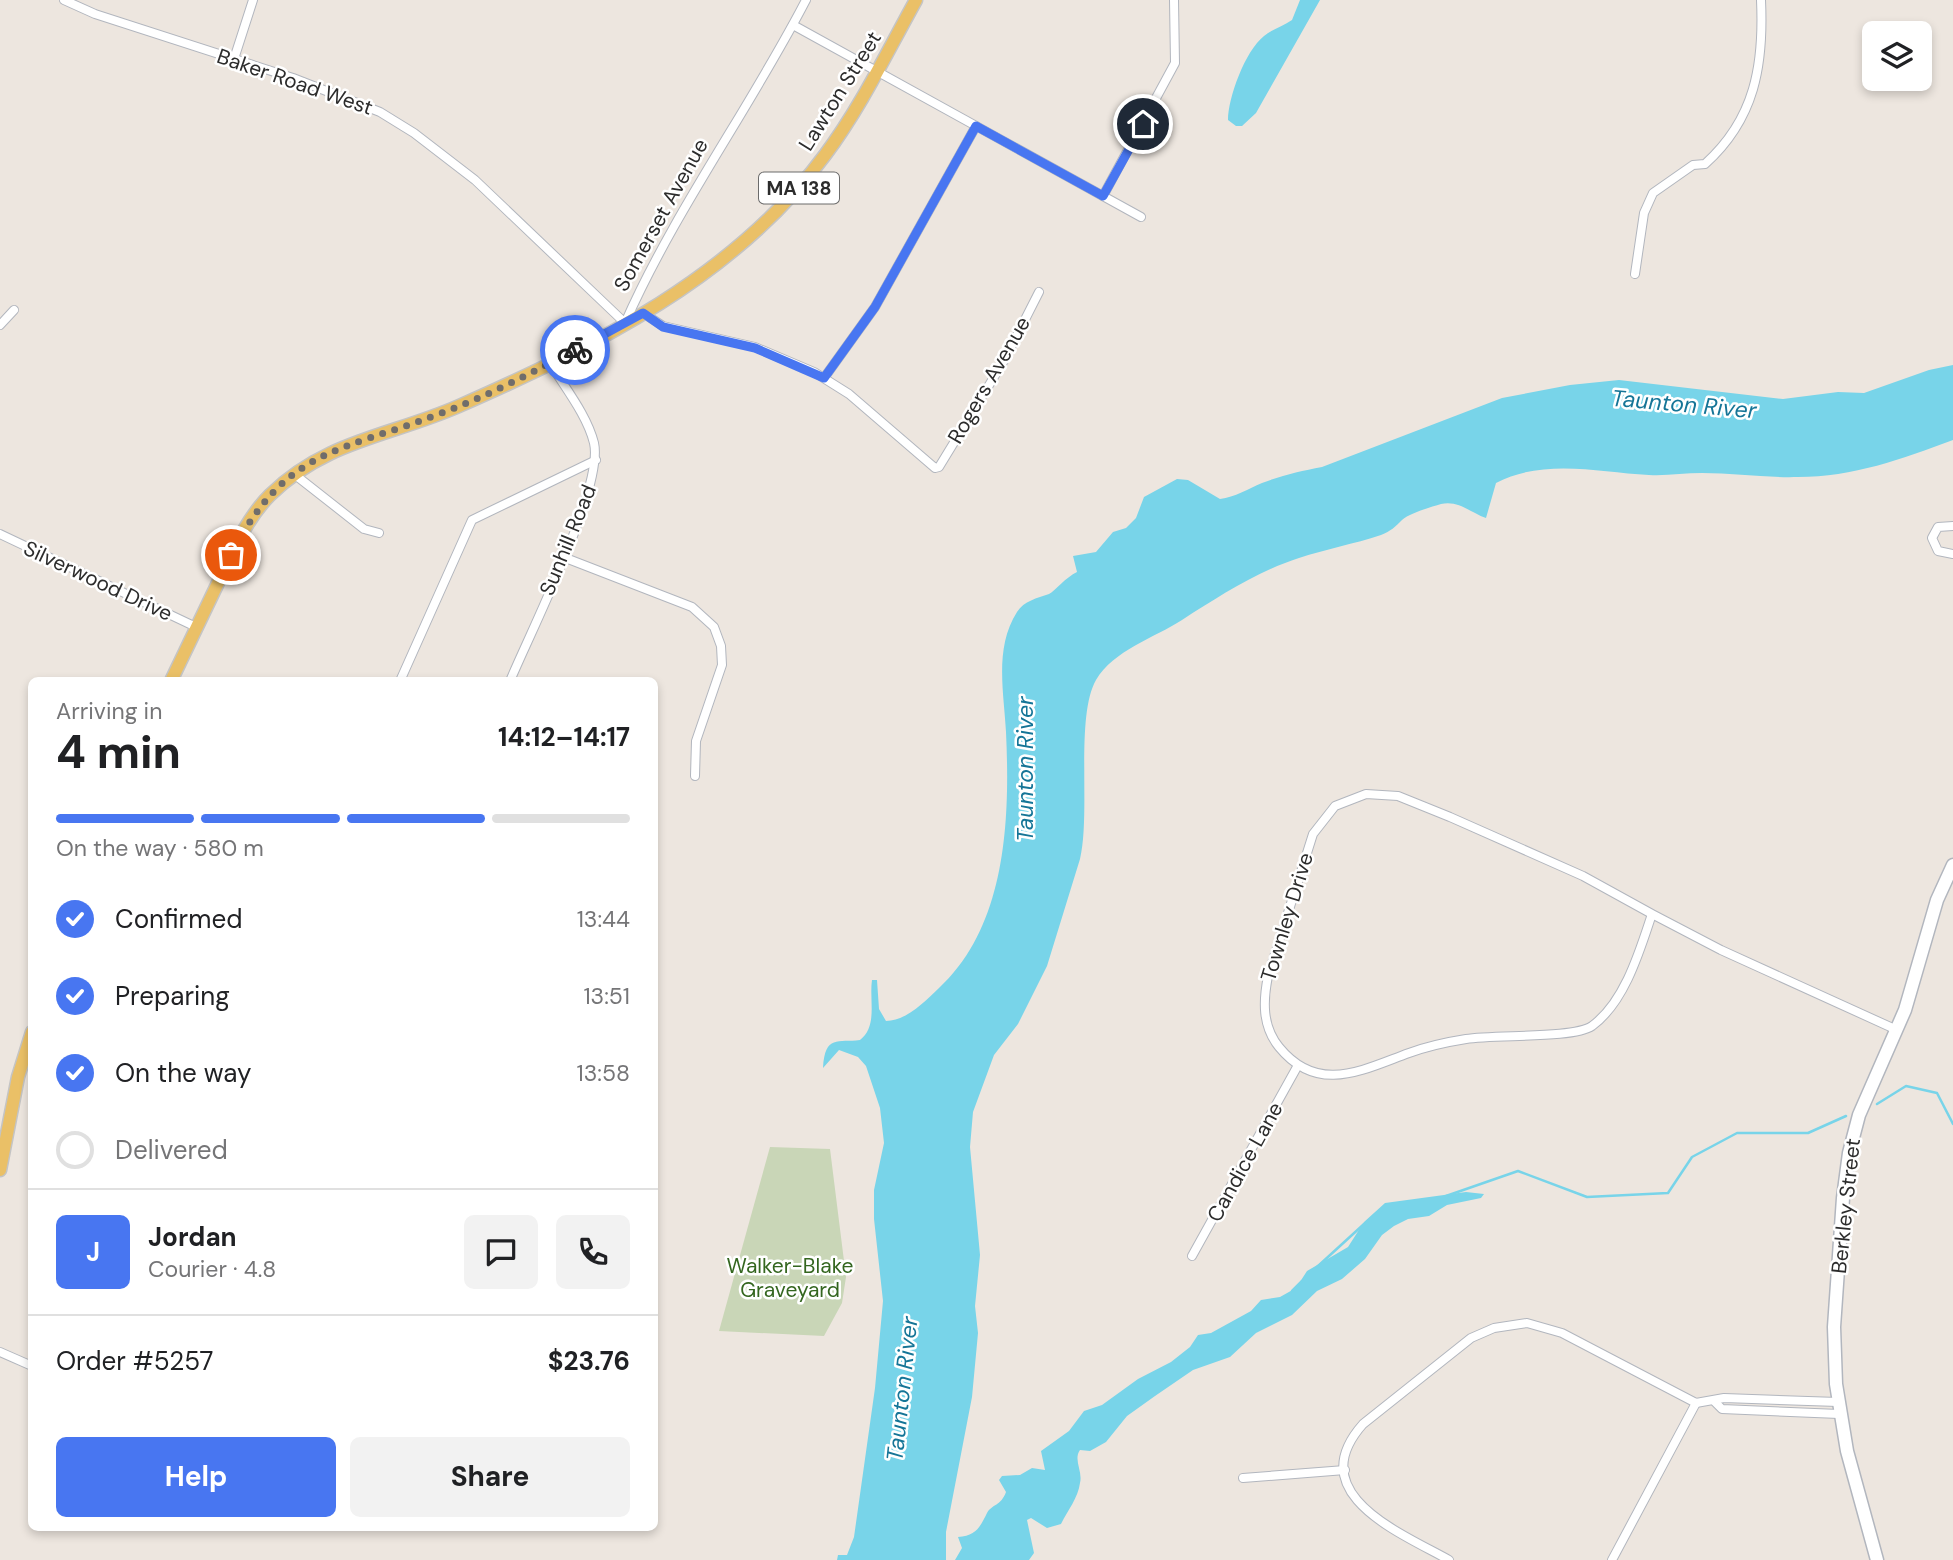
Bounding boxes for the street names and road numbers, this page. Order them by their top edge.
street label: Lawton Street [792,26,888,156]
street label: Baker Road West [213,42,377,122]
street label: Somerset Avenue [607,134,715,296]
road number: MA 138 [759,172,839,204]
street label: Rogers Avenue [941,311,1037,449]
street label: Sunhill Road [533,480,603,600]
street label: Silverwood Drive [19,534,177,628]
street label: Townley Drive [1254,849,1320,985]
street label: Candice Lane [1201,1097,1289,1227]
street label: Berkley Street [1825,1137,1867,1275]

